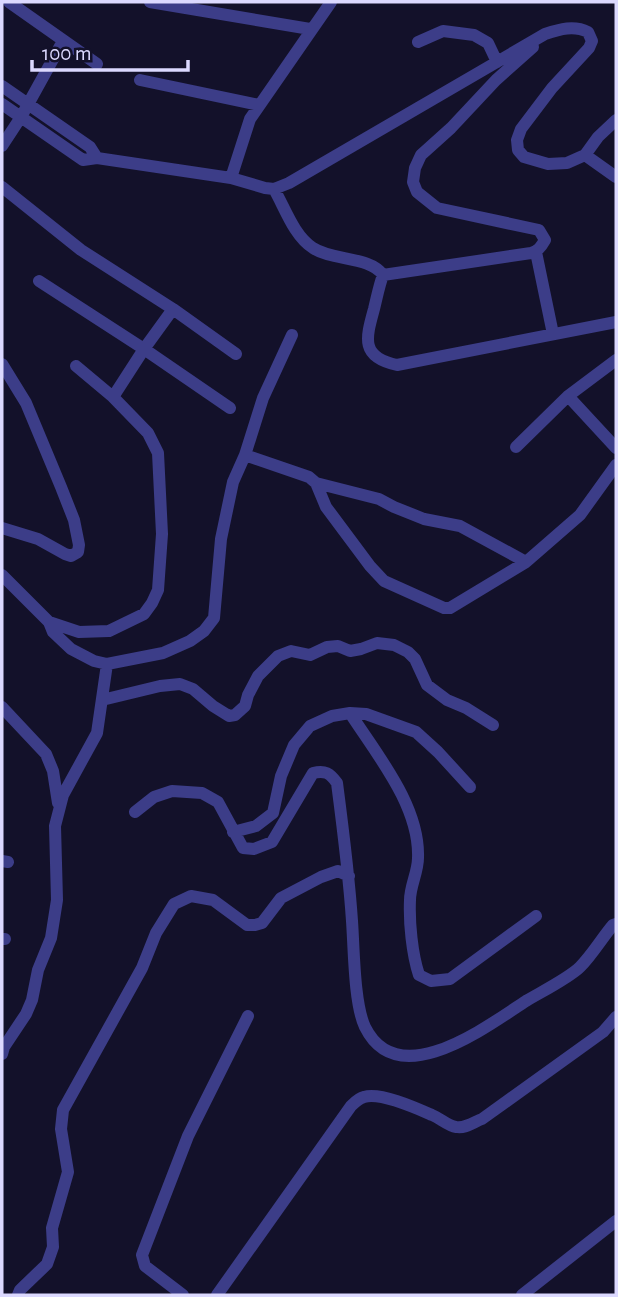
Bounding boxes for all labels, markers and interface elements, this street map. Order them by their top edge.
scale bar [32,28,187,72]
text: 100 m [42,43,92,64]

